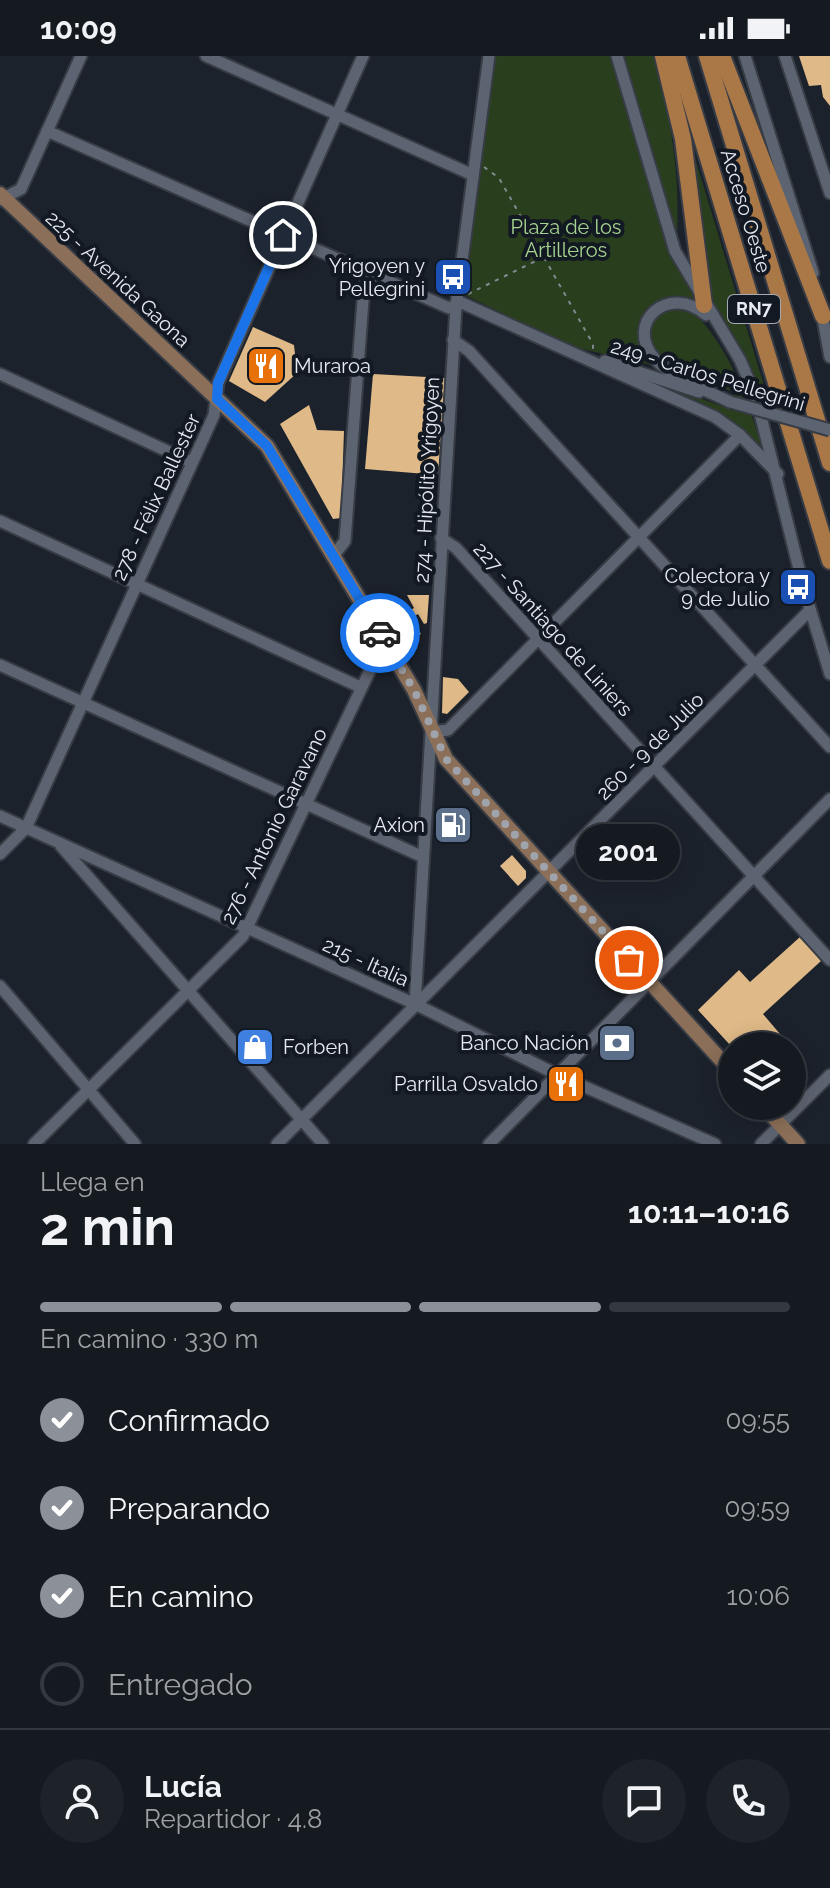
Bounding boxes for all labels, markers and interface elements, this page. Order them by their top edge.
text: 10:09 [40,11,117,46]
street label: Acceso Oeste [716,146,776,276]
pin [249,201,317,269]
street label: 225 - Avenida Gaona [41,206,195,352]
icon: home [261,213,305,257]
park label: Plaza de los Artilleros [511,215,621,262]
place label: Yrigoyen y Pellegrini [329,254,425,301]
bus stop icon: Yrigoyen y Pellegrini [432,256,474,298]
road number: RN7 [728,295,780,323]
street label: 249 - Carlos Pellegrini [608,334,808,416]
restaurant icon: Muraroa [245,345,287,387]
place label: Muraroa [294,354,371,378]
street label: 274 - Hipólito Yrigoyen [410,376,444,584]
street label: 278 - Félix Ballester [107,410,205,584]
street label: 227 - Santiago de Liniers [469,537,637,721]
place label: Colectora y 9 de Julio [665,564,770,611]
bus stop icon: Colectora y 9 de Julio [777,566,819,608]
courier [340,593,420,673]
icon: car [358,611,402,655]
street label: 260 - 9 de Julio [591,687,709,805]
street label: 276 - Antonio Garavano [216,724,332,928]
fuel station icon: Axion [432,804,474,846]
place label: Axion [373,813,425,837]
callout: 2001 [577,824,681,880]
text: 2001 [598,837,658,867]
pin [595,926,663,994]
street label: 215 - Italia [319,932,413,992]
icon: bag [607,938,651,982]
bank icon: Banco Nación [596,1022,638,1064]
shop icon: Forben [234,1026,276,1068]
place label: Banco Nación [460,1031,589,1055]
map controls [718,1032,806,1120]
button: layers [718,1032,806,1120]
place label: Forben [283,1035,349,1059]
restaurant icon: Parrilla Osvaldo [545,1063,587,1105]
place label: Parrilla Osvaldo [394,1072,538,1096]
text: Llega en [40,1167,145,1197]
text: 10:11–10:16 [628,1195,790,1230]
text: 2 min [40,1196,175,1257]
text: En camino · 330 m [40,1324,259,1354]
icon: check [40,1398,84,1442]
text: Confirmado [108,1403,270,1438]
text: 09:55 [726,1405,790,1435]
icon: check [40,1486,84,1530]
text: Preparando [108,1491,270,1526]
text: 09:59 [725,1493,790,1523]
icon: check [40,1574,84,1618]
text: En camino [108,1579,254,1614]
text: 10:06 [726,1581,790,1611]
text: Entregado [108,1667,253,1702]
button: person [40,1759,124,1843]
button: chat [602,1759,686,1843]
button: phone [706,1759,790,1843]
text: Lucía [144,1769,222,1804]
text: Repartidor · 4.8 [144,1804,322,1834]

